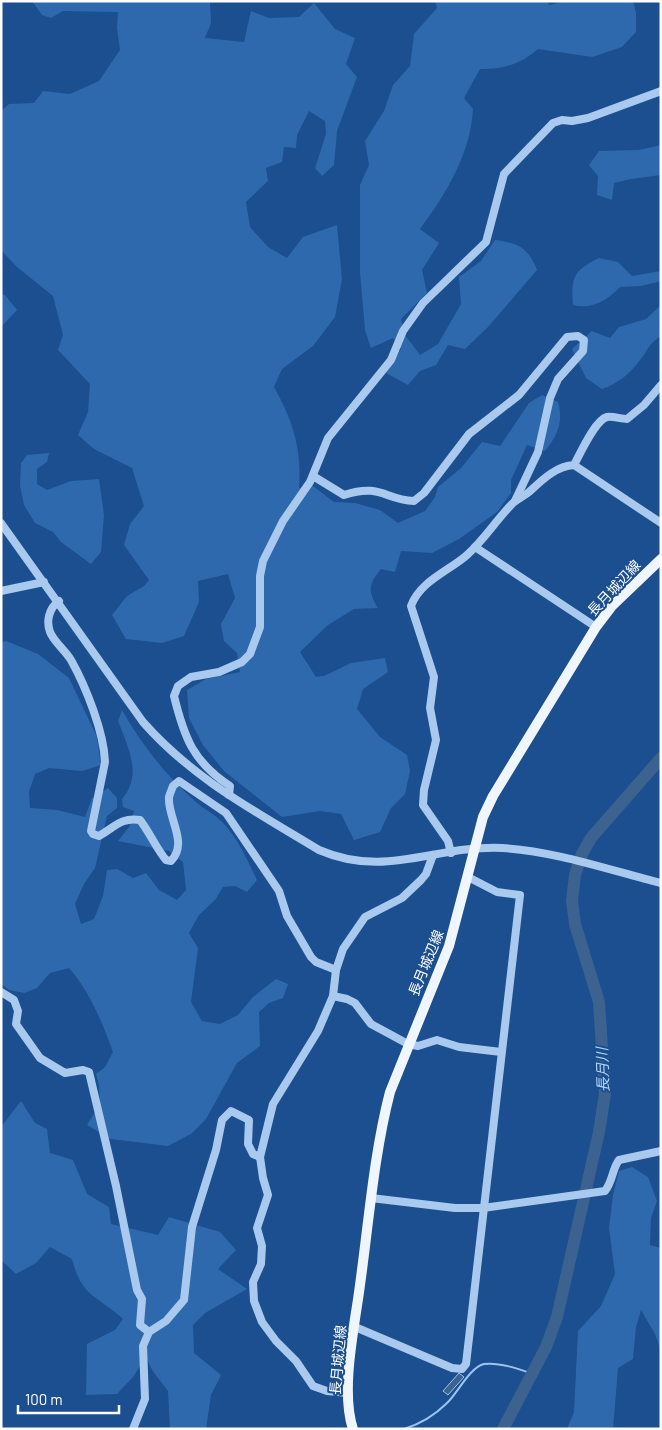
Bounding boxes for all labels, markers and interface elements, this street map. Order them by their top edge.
street label: 長月城辺線 [584,556,644,619]
street label: 長月城辺線 [405,927,447,998]
water label: 長月川 [592,1045,612,1093]
street label: 長月城辺線 [326,1324,349,1396]
scale bar [18,1382,119,1414]
text: 100 m [25,1390,63,1408]

